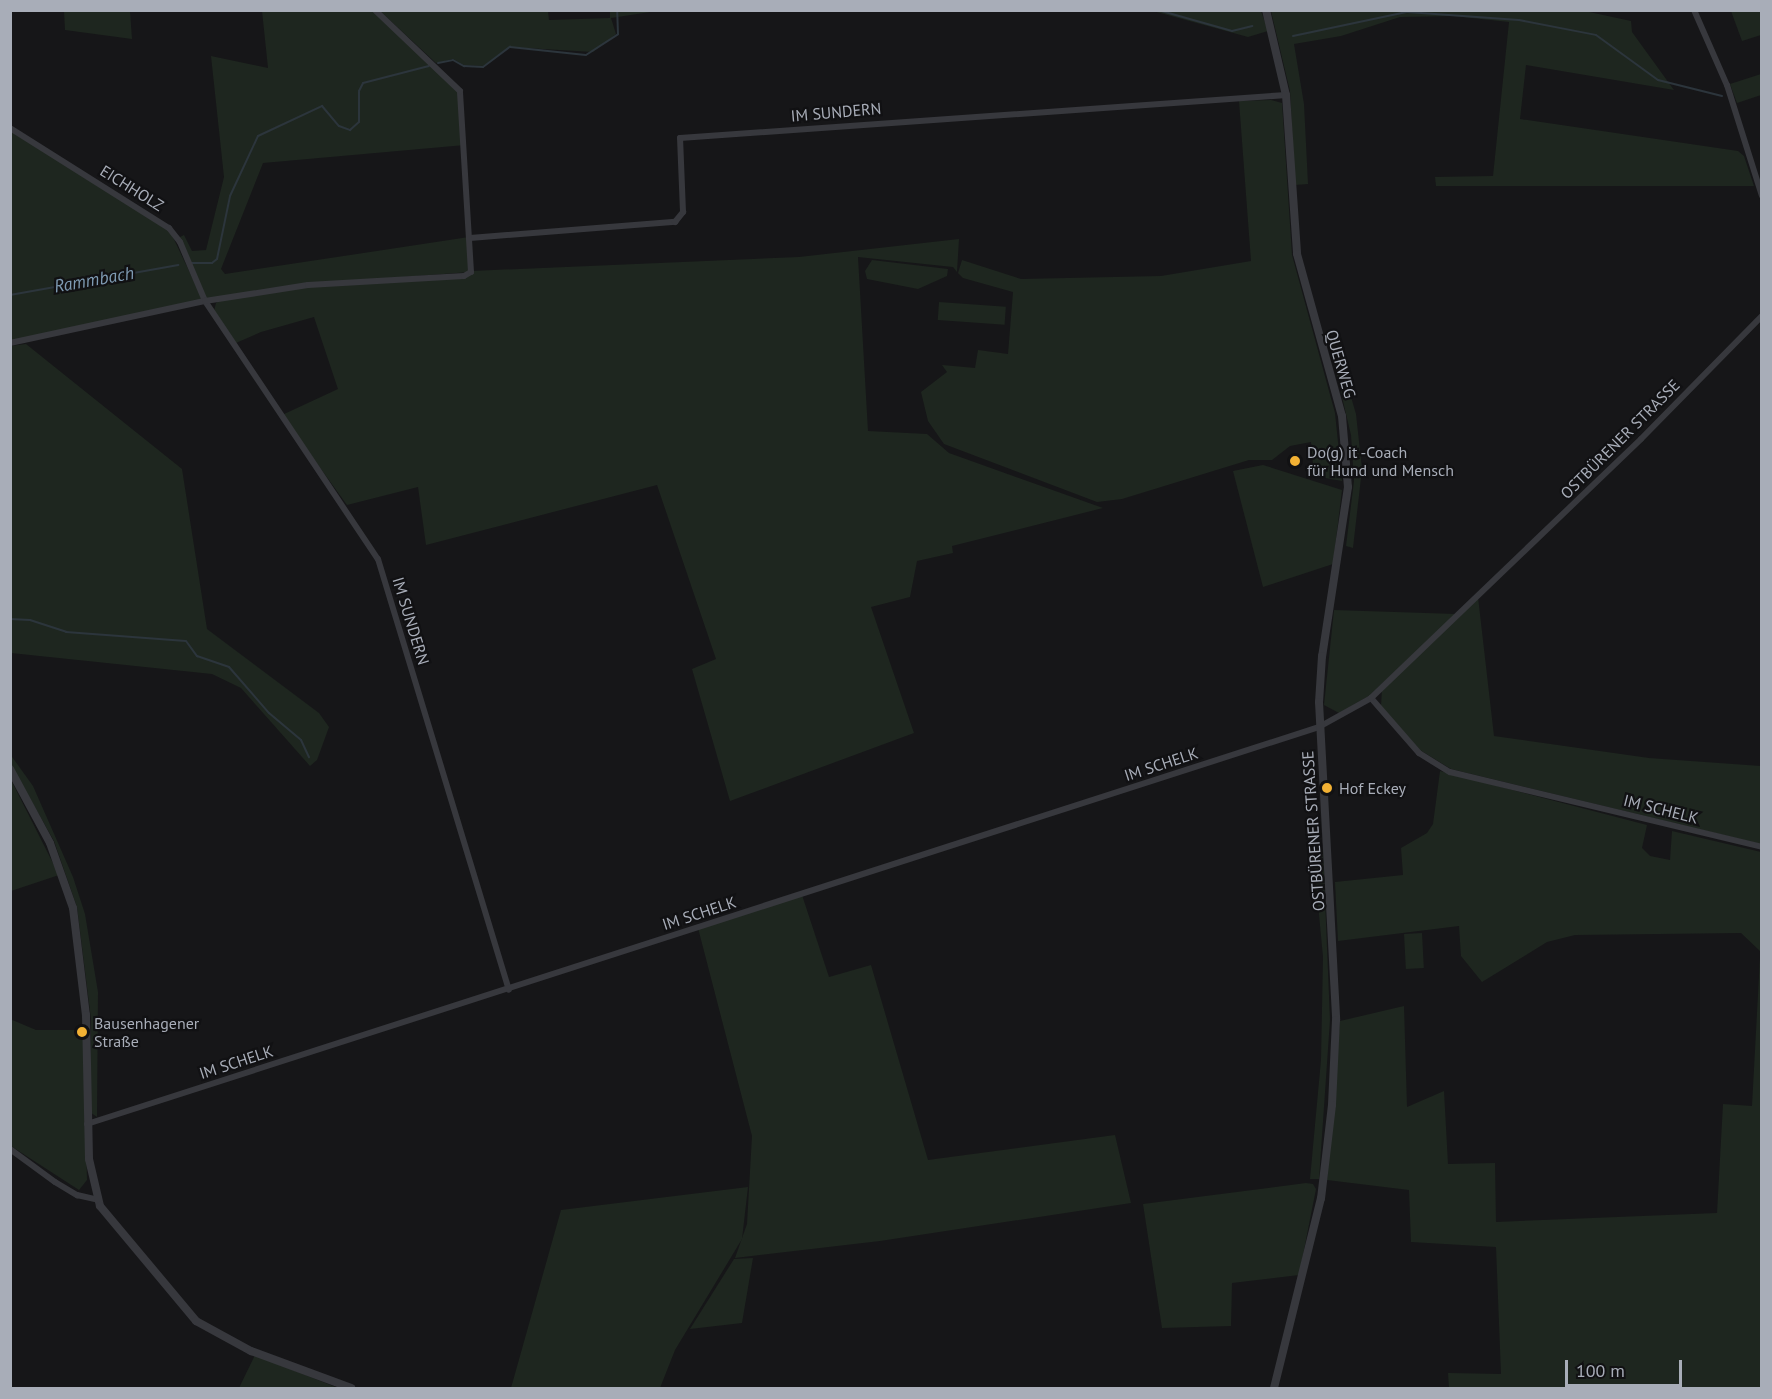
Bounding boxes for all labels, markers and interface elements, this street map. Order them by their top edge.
street label: IM SUNDERN [790,98,882,126]
street label: EICHHOLZ [97,161,167,215]
water label: Rammbach [52,262,136,298]
street label: QUERWEG [1322,327,1360,401]
street label: OSTBÜRENER STRASSE [1556,375,1684,503]
place label: Do(g) it -Coach für Hund und Mensch [1307,442,1454,480]
marker: Do(g) it -Coach für Hund und Mensch [1288,454,1302,468]
street label: IM SUNDERN [389,575,433,667]
street label: IM SCHELK [1122,743,1200,785]
street label: OSTBÜRENER STRASSE [1298,750,1328,912]
place label: Hof Eckey [1339,778,1406,798]
marker: Hof Eckey [1320,781,1334,795]
street label: IM SCHELK [1622,790,1700,828]
street label: IM SCHELK [660,892,738,934]
place label: Bausenhagener Straße [94,1013,199,1051]
marker: Bausenhagener Straße [75,1025,89,1039]
street label: IM SCHELK [197,1041,275,1083]
scale bar [1568,1348,1685,1386]
text: 100 m [1576,1359,1625,1382]

